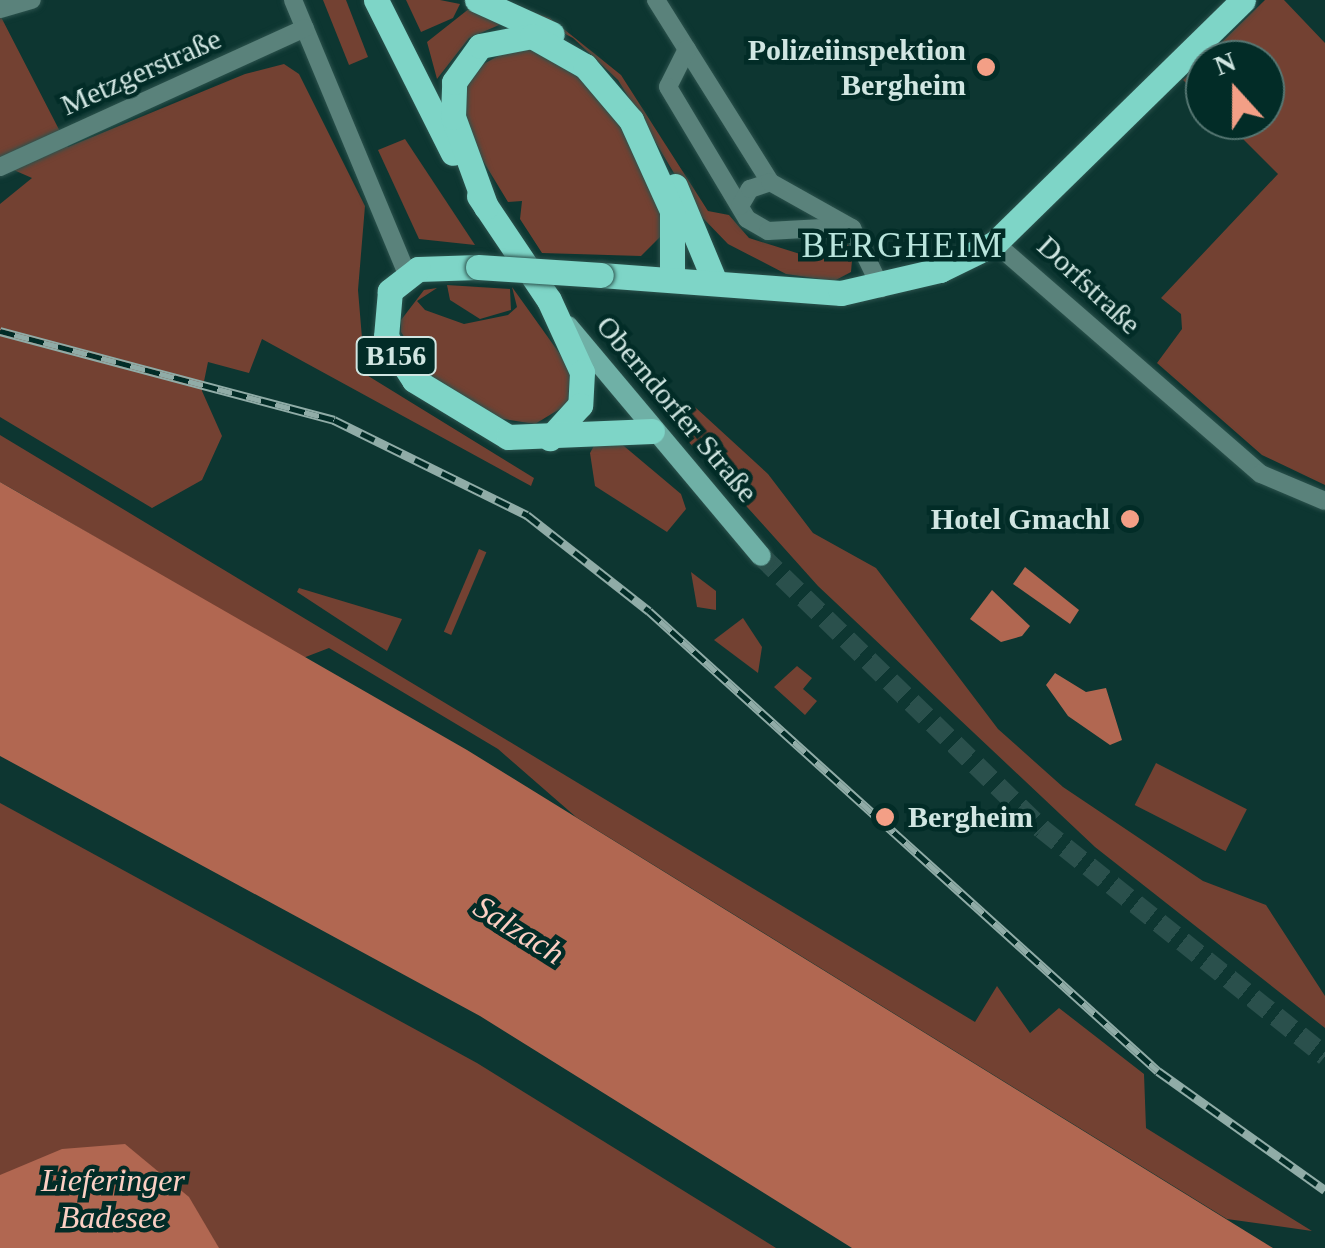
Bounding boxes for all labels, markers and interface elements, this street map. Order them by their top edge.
street label: Metzgerstraße [55,21,227,123]
place label: Polizeiinspektion Bergheim [748,32,966,102]
north arrow [1185,40,1285,140]
text: N [1210,45,1240,81]
marker: Polizeiinspektion Bergheim [975,56,997,78]
district label: BERGHEIM [802,225,1004,267]
street label: Dorfstraße [1030,228,1148,342]
street label: Oberndorfer Straße [589,308,765,510]
road number: B156 [354,333,438,379]
place label: Hotel Gmachl [931,501,1110,537]
marker: Hotel Gmachl [1119,508,1141,530]
place label: Bergheim [908,799,1033,835]
marker: Bergheim [872,804,898,830]
water label: Salzach [467,887,571,973]
water label: Lieferinger Badesee [41,1162,185,1237]

